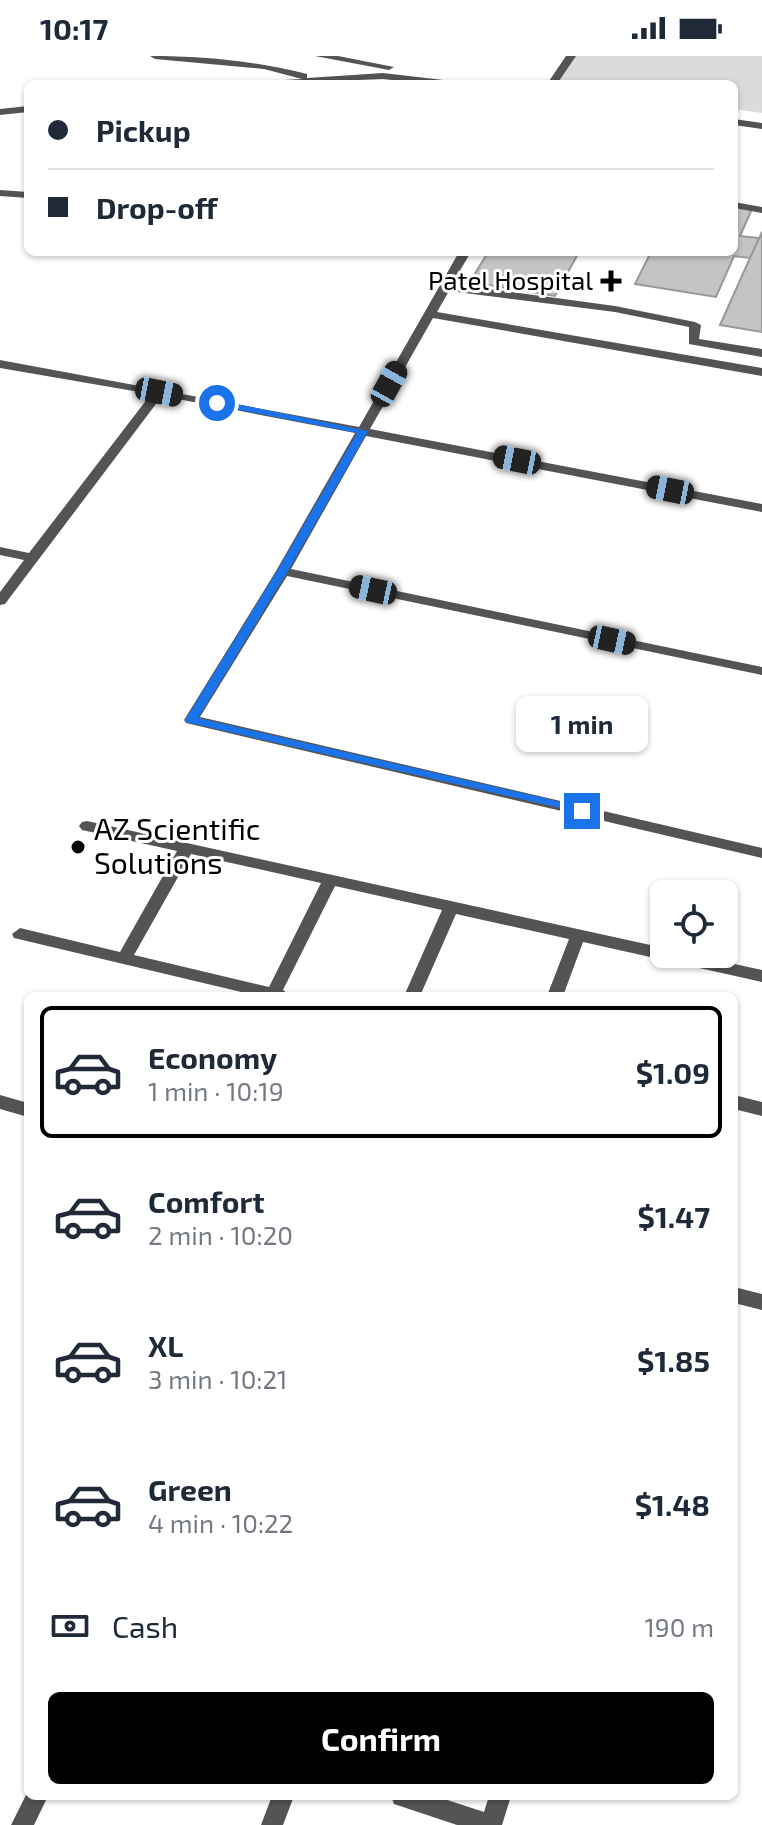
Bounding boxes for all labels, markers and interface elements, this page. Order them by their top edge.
text: 10:17 [40,10,108,46]
text: Pickup [96,112,191,148]
text: Drop-off [96,189,218,225]
place label: Patel Hospital [428,264,593,295]
marker: Patel Hospital [600,270,622,292]
car [367,357,411,411]
car [133,376,185,408]
route start [199,385,235,421]
car [491,444,543,476]
car [644,474,696,506]
car [347,573,399,607]
car [586,623,638,657]
callout: 1 min [516,695,648,751]
text: 1 min [551,708,613,739]
route end [564,793,600,829]
place label: AZ Scientific Solutions [94,810,261,880]
marker: AZ Scientific Solutions [69,838,87,856]
map controls [650,880,738,968]
button: locate [650,880,738,968]
icon: car [52,1036,124,1108]
text: Economy [148,1039,277,1075]
text: $1.09 [636,1054,710,1090]
text: 1 min · 10:19 [148,1075,284,1106]
icon: car [52,1180,124,1252]
text: Comfort [148,1183,265,1219]
text: $1.47 [638,1198,710,1234]
text: 2 min · 10:20 [148,1219,293,1250]
icon: car [52,1324,124,1396]
text: XL [148,1327,183,1363]
text: $1.85 [637,1342,710,1378]
text: 3 min · 10:21 [148,1363,287,1394]
icon: car [52,1468,124,1540]
text: Green [148,1471,232,1507]
text: $1.48 [635,1486,710,1522]
text: 4 min · 10:22 [148,1507,293,1538]
icon: cash [48,1604,92,1648]
text: Cash [112,1608,178,1644]
text: 190 m [645,1611,714,1642]
button: Confirm [48,1692,714,1784]

